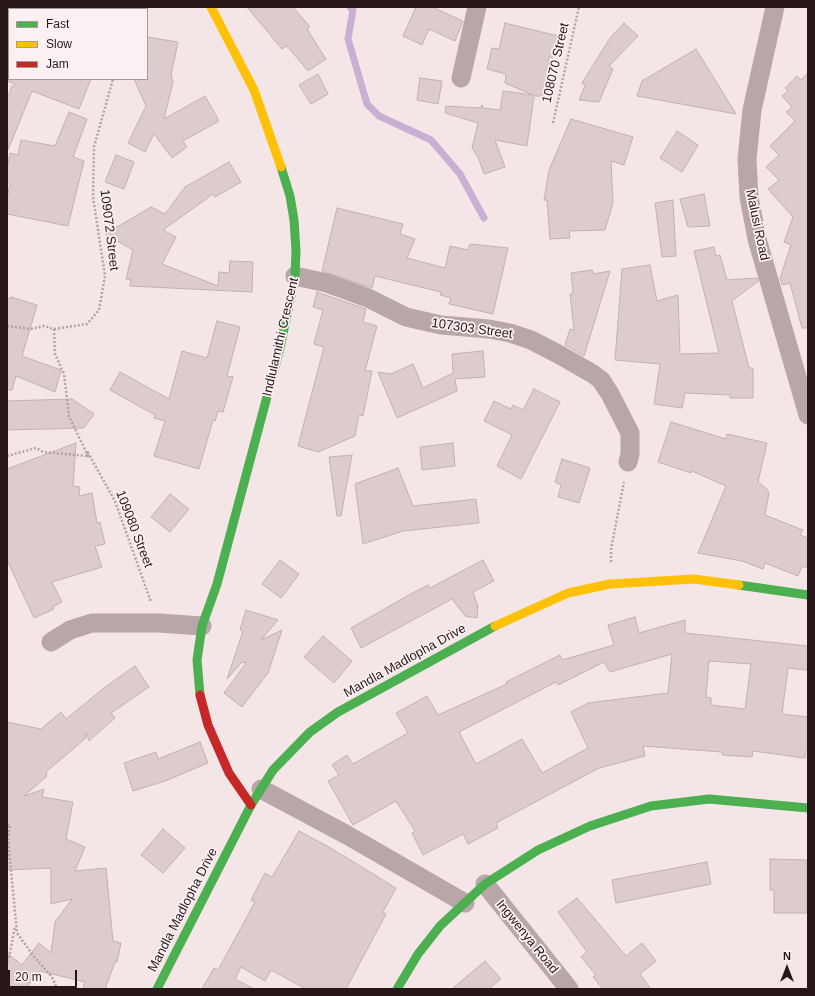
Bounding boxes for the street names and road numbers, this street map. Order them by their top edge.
street label: 108070 Street [539,21,573,105]
street label: Malusi Road [742,188,772,262]
street label: 109072 Street [96,189,122,271]
street label: Indlulamithi Crescent [260,276,302,398]
street label: 107303 Street [430,316,514,342]
street label: 109080 Street [112,488,156,570]
street label: Mandla Madlopha Drive [341,621,469,701]
street label: Mandla Madlopha Drive [145,845,221,975]
street label: Ingwenya Road [493,897,561,977]

